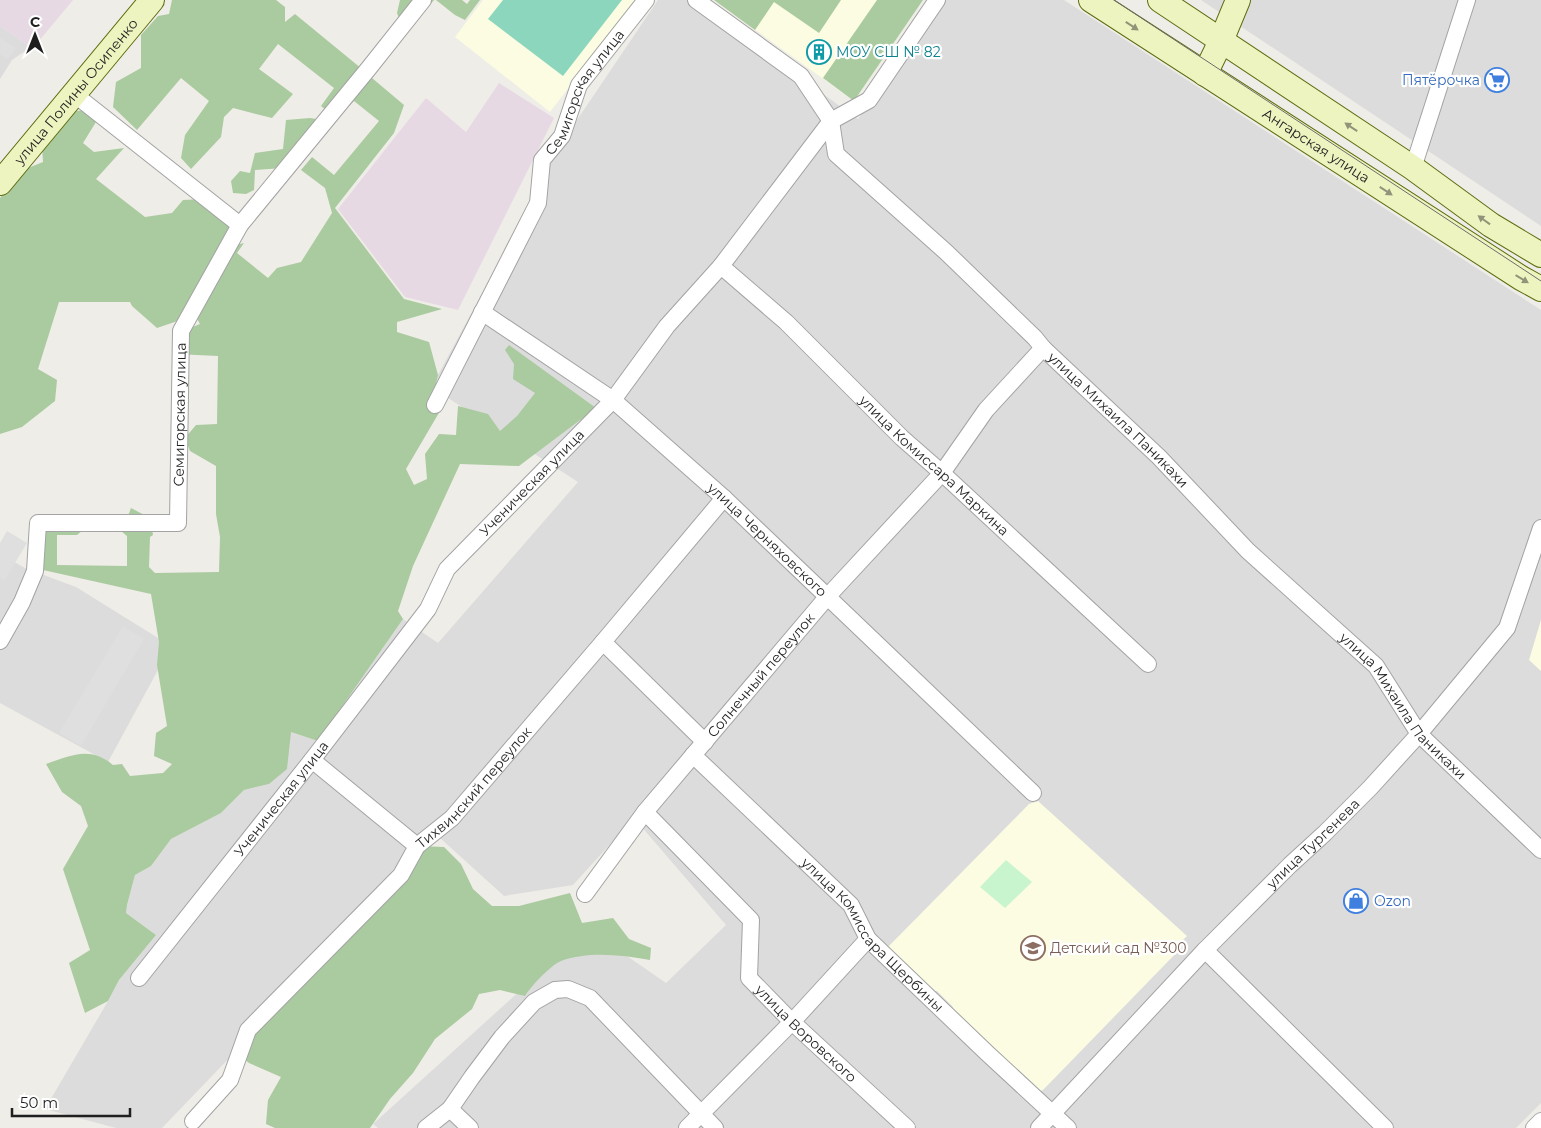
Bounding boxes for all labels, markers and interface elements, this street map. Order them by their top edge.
north arrow [10,10,60,60]
text: С [30,13,40,31]
street label: улица Полины Осипенко [10,15,142,169]
one-way arrow [1125,22,1138,31]
street label: Семигорская улица [541,26,628,159]
building icon: МОУ СШ № 82 [806,39,832,65]
place label: МОУ СШ № 82 [836,43,941,61]
supermarket icon: Пятёрочка [1484,67,1510,93]
place label: Пятёрочка [1402,71,1480,89]
street label: Ангарская улица [1259,104,1373,187]
one-way arrow [1345,122,1358,132]
one-way arrow [1379,186,1393,195]
one-way arrow [1478,215,1491,225]
one-way arrow [1516,274,1529,283]
street label: Семигорская улица [170,342,190,487]
street label: улица Михаила Паникахи [1043,348,1192,492]
street label: улица Комиссара Маркина [855,391,1013,540]
street label: Ученическая улица [476,426,588,540]
street label: улица Черняховского [703,478,831,601]
street label: Солнечный переулок [703,609,819,741]
street label: улица Михаила Паникахи [1335,628,1470,783]
street label: Тихвинский переулок [412,723,535,852]
street label: Ученическая улица [230,737,332,860]
street label: улица Тургенева [1262,795,1363,893]
street label: улица Комиссара Щербины [797,853,948,1016]
shop icon: Ozon [1343,888,1369,914]
place label: Ozon [1374,892,1411,910]
school or university icon: Детский сад №300 [1020,935,1046,961]
place label: Детский сад №300 [1050,939,1187,957]
street label: улица Воровского [751,980,861,1086]
scale bar [12,1086,130,1118]
text: 50 m [20,1093,58,1112]

